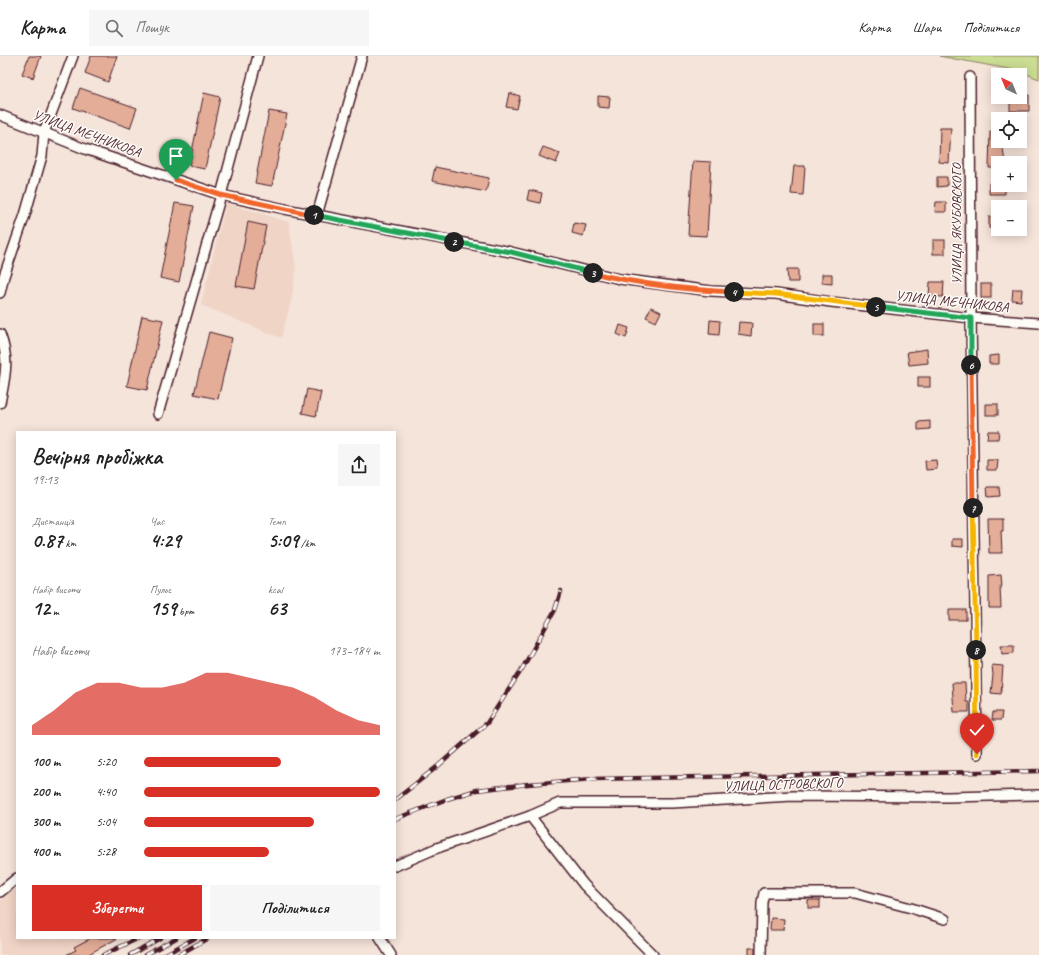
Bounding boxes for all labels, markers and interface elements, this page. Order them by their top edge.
search box [89,10,369,46]
text: Карта [20,16,65,40]
icon: search [103,17,125,39]
text: Пошук [135,18,169,37]
text: Карта [859,19,891,36]
text: Шари [913,19,941,36]
text: Поділитися [963,19,1019,36]
north arrow [991,68,1027,104]
map controls [991,68,1027,236]
street label: УЛИЦА МЕЧНИКОВА [31,106,144,161]
button: locate [991,112,1027,148]
pin [159,139,193,180]
icon: arrive [165,145,187,167]
button: + [991,156,1027,192]
street label: УЛИЦА ЯКУБОВСКОГО [948,161,965,285]
button: − [991,200,1027,236]
pin: 1 [304,205,324,225]
text: 1 [312,208,316,222]
pin: 2 [444,232,464,252]
text: 2 [452,235,456,249]
pin: 3 [583,263,603,283]
text: 3 [591,266,595,280]
pin: 4 [724,282,744,302]
text: 4 [732,285,736,299]
street label: УЛИЦА МЕЧНИКОВА [895,287,1010,316]
pin: 5 [866,297,886,317]
text: 5 [874,300,878,314]
pin: 6 [961,355,981,375]
text: 6 [968,358,974,372]
text: Вечірня пробіжка [32,443,162,471]
button: share [338,444,380,486]
text: 19:13 [32,472,58,488]
pin: 7 [963,498,983,518]
text: 7 [971,501,975,515]
text: Дистанція [32,514,74,528]
text: Час [150,514,164,528]
text: Темп [268,514,286,528]
text: 0.87 [32,528,63,553]
text: 4:29 [150,528,181,553]
text: 5:09 [268,528,298,553]
text: km [63,536,76,550]
text: /km [298,536,315,550]
text: Набір висоти [32,582,80,596]
text: Пульс [150,582,171,596]
text: kcal [268,582,283,596]
text: 12 [32,596,50,621]
text: 159 [150,596,176,621]
text: 63 [268,596,286,621]
text: m [50,604,59,618]
text: bpm [176,604,194,618]
pin: 8 [966,640,986,660]
text: Набір висоти [32,643,89,659]
text: 173–184 m [329,643,380,659]
text: 8 [974,643,978,657]
pin [960,713,994,754]
icon: check [966,719,988,741]
text: 100 m [32,754,60,770]
text: 5:20 [96,754,116,770]
street label: УЛИЦА ОСТРОВСКОГО [724,774,845,795]
text: 200 m [32,784,60,800]
text: 4:40 [96,784,116,800]
text: 300 m [32,814,60,830]
text: 5:04 [96,814,116,830]
text: 400 m [32,844,60,860]
text: 5:28 [96,844,116,860]
button: Зберегти [32,885,202,931]
button: Поділитися [210,885,380,931]

